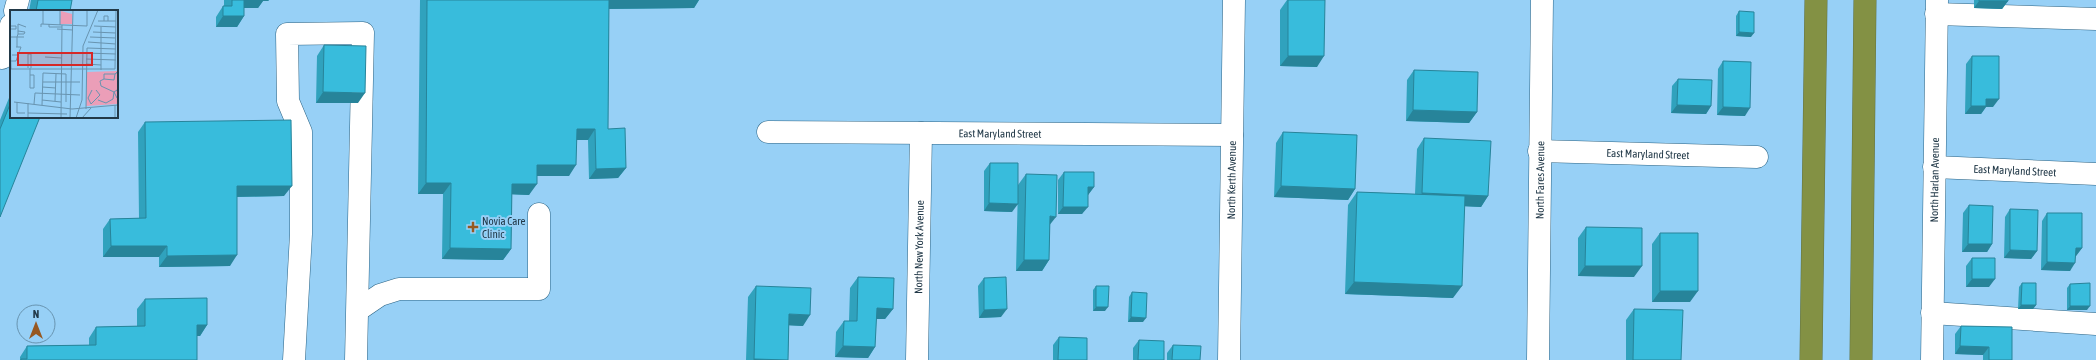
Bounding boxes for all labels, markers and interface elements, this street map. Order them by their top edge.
inset map [10,10,118,118]
street label: East Maryland Street [958,127,1042,140]
street label: North Harlan Avenue [1928,137,1941,223]
street label: North Kerth Avenue [1225,141,1238,219]
street label: North Fares Avenue [1534,141,1546,219]
street label: East Maryland Street [1606,147,1690,161]
street label: East Maryland Street [1973,163,2057,178]
street label: North New York Avenue [912,200,926,294]
place label: Novia Care Clinic [482,215,526,240]
marker: Novia Care Clinic [467,221,479,233]
north arrow [16,304,56,344]
text: N [33,308,39,320]

